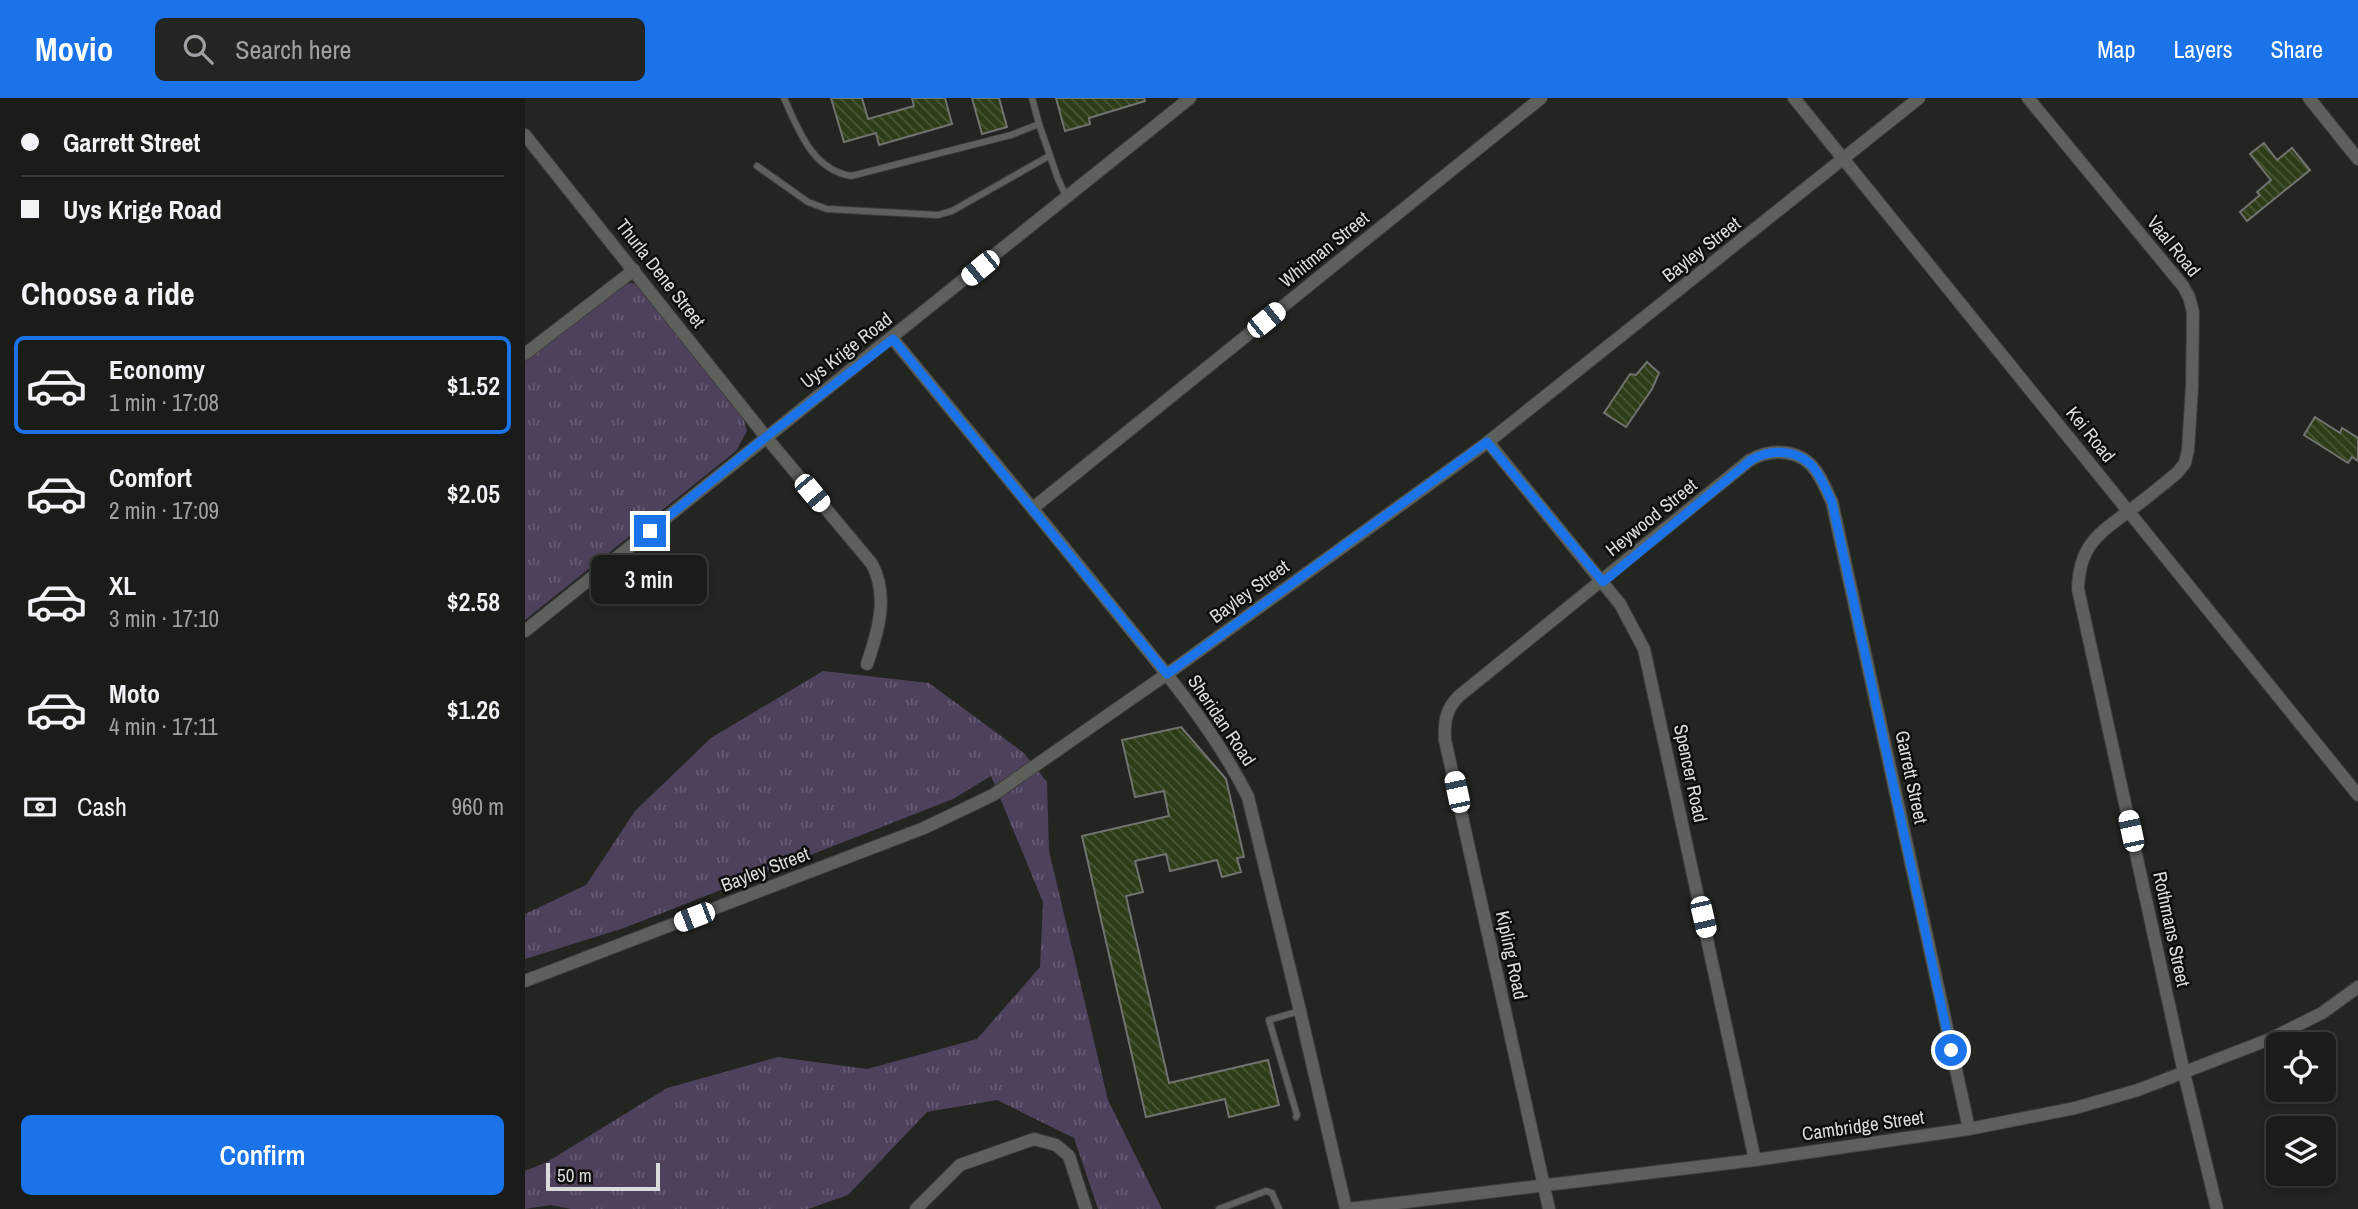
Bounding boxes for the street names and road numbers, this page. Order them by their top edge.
street label: Whitman Street [1274,204,1375,293]
street label: Bayley Street [1656,210,1746,288]
street label: Vaal Road [2141,210,2207,282]
street label: Thurla Dene Street [610,213,712,333]
street label: Uys Krige Road [795,306,897,394]
street label: Kei Road [2060,401,2122,467]
street label: Heywood Street [1600,472,1703,562]
street label: Bayley Street [1204,553,1295,629]
street label: Sheridan Road [1182,669,1262,771]
street label: Spencer Road [1668,722,1714,824]
street label: Garrett Street [1889,728,1935,827]
street label: Bayley Street [717,840,814,898]
street label: Rothmans Street [2147,869,2197,990]
street label: Kipling Road [1490,908,1534,1002]
street label: Cambridge Street [1800,1103,1926,1146]

